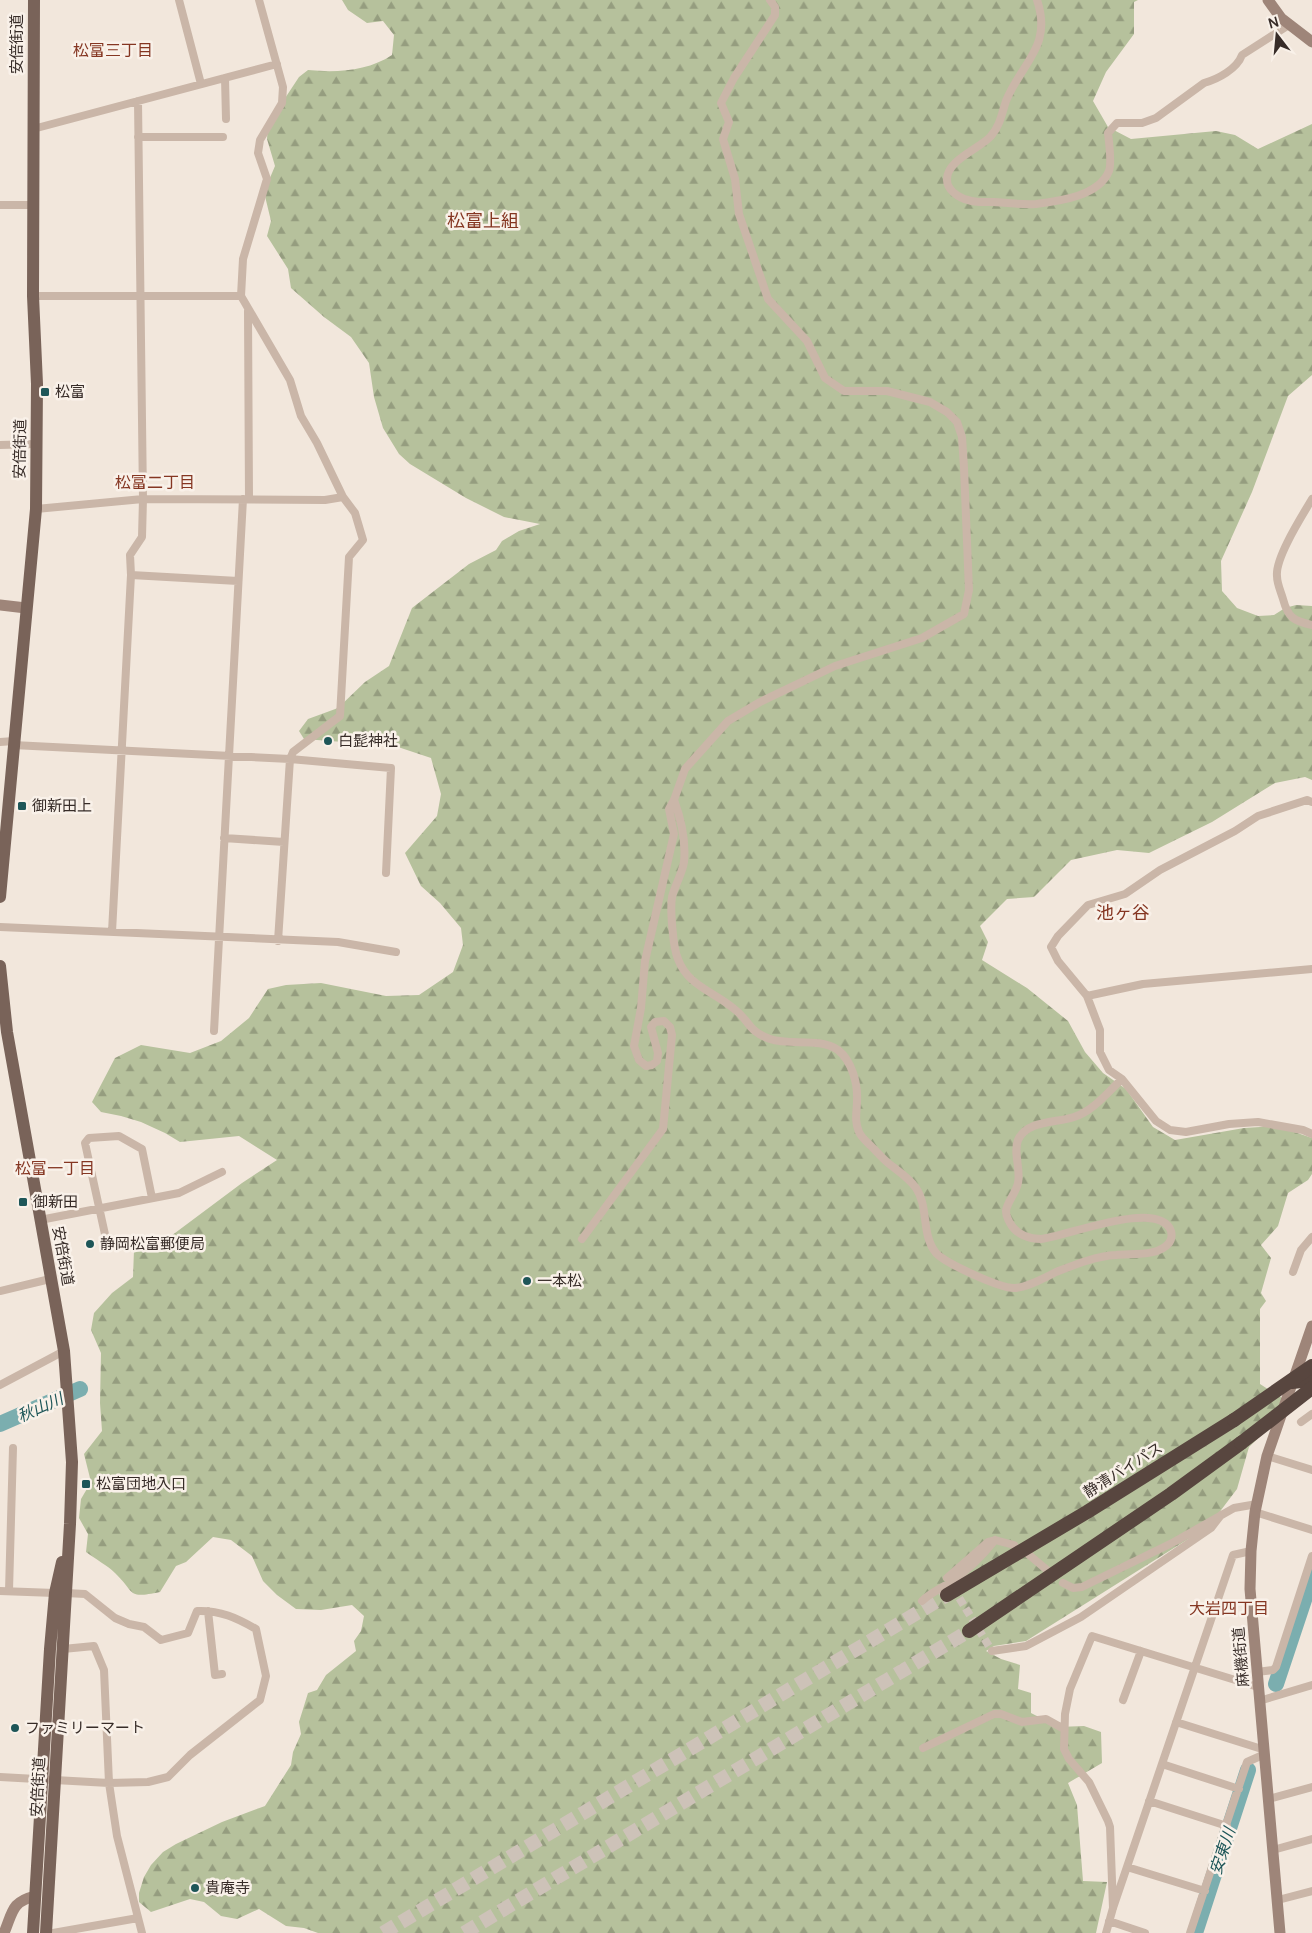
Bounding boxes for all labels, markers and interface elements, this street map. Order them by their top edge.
north arrow [1252,10,1302,60]
text: N [1266,12,1281,33]
street label: 安倍街道 [6,14,27,74]
district label: 松富三丁目 [73,39,153,61]
district label: 松富上組 [447,208,519,232]
place label: 松富 [55,381,85,402]
marker: 松富 [39,386,51,398]
street label: 安倍街道 [8,419,31,479]
district label: 松富二丁目 [115,471,195,493]
place label: 白髭神社 [338,730,398,751]
marker: 白髭神社 [322,735,334,747]
place label: 御新田上 [32,795,92,816]
marker: 御新田上 [16,800,28,812]
district label: 池ヶ谷 [1096,900,1150,924]
district label: 松富一丁目 [15,1157,95,1179]
place label: 御新田 [33,1191,78,1212]
marker: 御新田 [17,1196,29,1208]
street label: 安倍街道 [48,1225,79,1287]
place label: 静岡松富郵便局 [100,1233,205,1254]
marker: 静岡松富郵便局 [84,1238,96,1250]
place label: 一本松 [537,1270,582,1291]
marker: 一本松 [521,1275,533,1287]
water label: 秋山川 [14,1386,68,1427]
street label: 静清バイパス [1079,1437,1166,1502]
place label: 松富団地入口 [96,1473,186,1494]
marker: 松富団地入口 [80,1478,92,1490]
district label: 大岩四丁目 [1189,1597,1269,1619]
street label: 麻機街道 [1227,1626,1254,1688]
place label: ファミリーマート [25,1717,145,1738]
marker: ファミリーマート [9,1722,21,1734]
street label: 安倍街道 [25,1756,50,1817]
water label: 安東川 [1204,1823,1240,1877]
place label: 貴庵寺 [205,1877,250,1898]
marker: 貴庵寺 [189,1882,201,1894]

